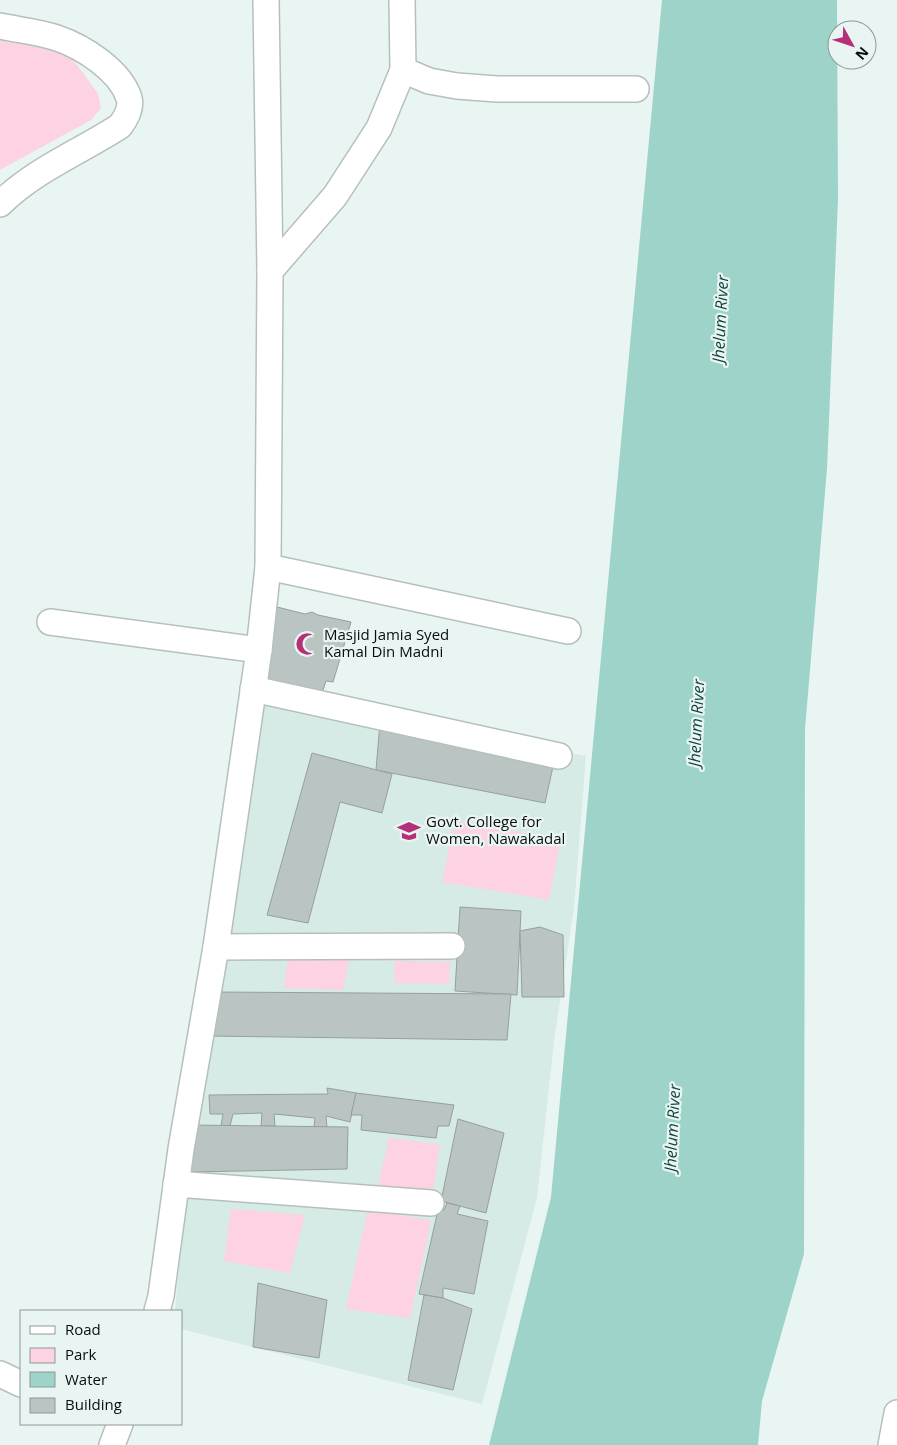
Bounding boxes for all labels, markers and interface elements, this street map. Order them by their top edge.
north arrow [827,20,877,70]
text: N [851,43,873,64]
water label: Jhelum River [707,274,733,366]
place label: Masjid Jamia Syed Kamal Din Madni [324,624,449,661]
mosque icon: Masjid Jamia Syed Kamal Din Madni [294,631,320,657]
water label: Jhelum River [683,678,709,770]
place label: Govt. College for Women, Nawakadal [426,811,565,848]
school or university icon: Govt. College for Women, Nawakadal [396,818,422,844]
water label: Jhelum River [659,1083,685,1175]
legend [20,1310,182,1425]
text: Road [65,1319,101,1339]
text: Park [65,1344,96,1364]
text: Water [65,1369,107,1389]
text: Building [65,1394,122,1414]

